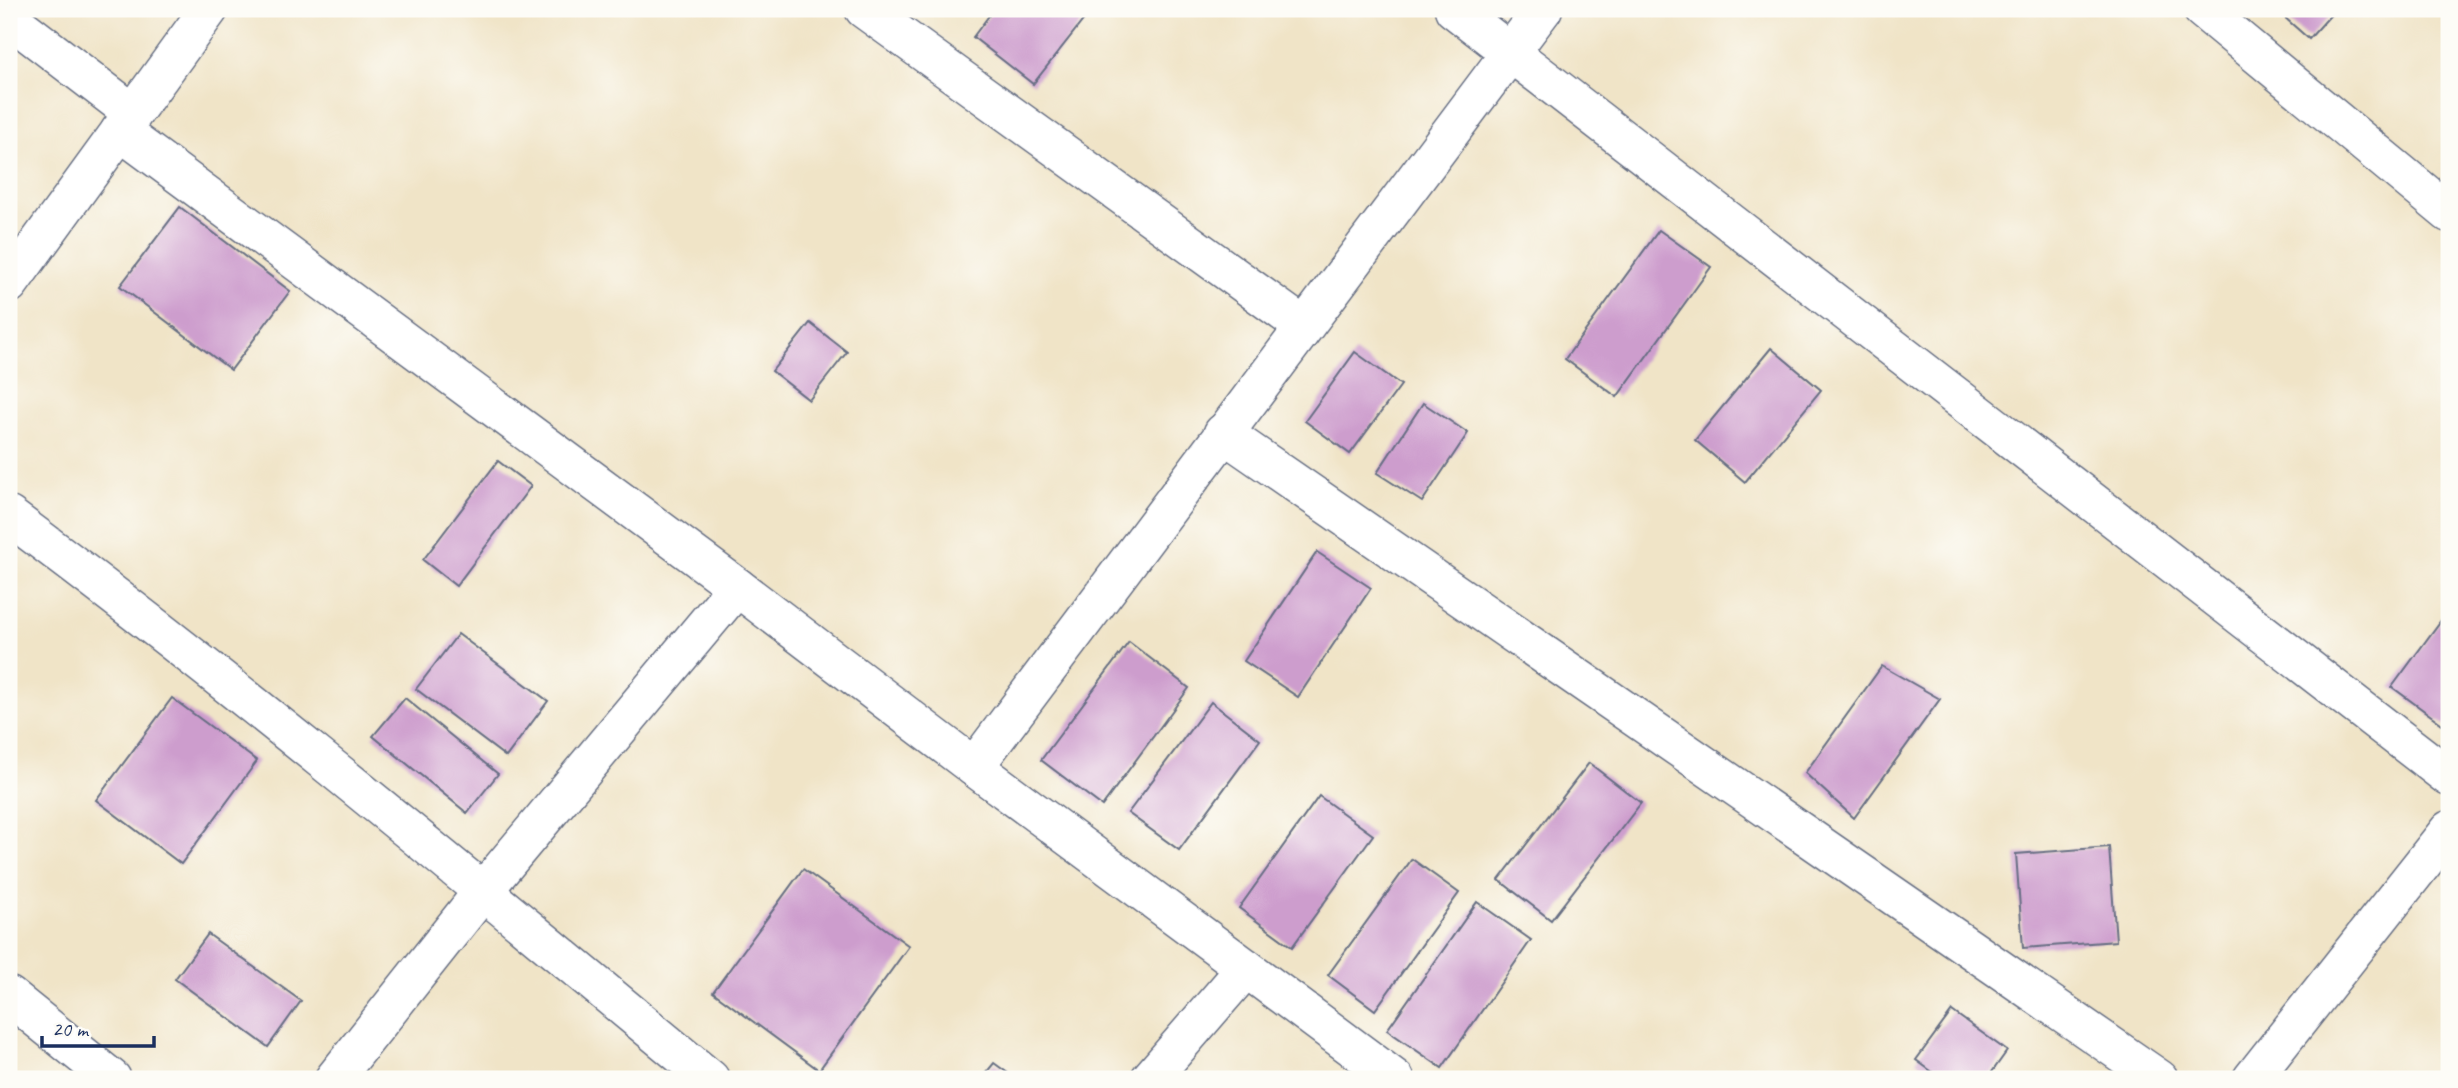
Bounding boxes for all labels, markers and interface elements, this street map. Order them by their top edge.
scale bar [42,1004,154,1048]
text: 20 m [52,1016,90,1042]

